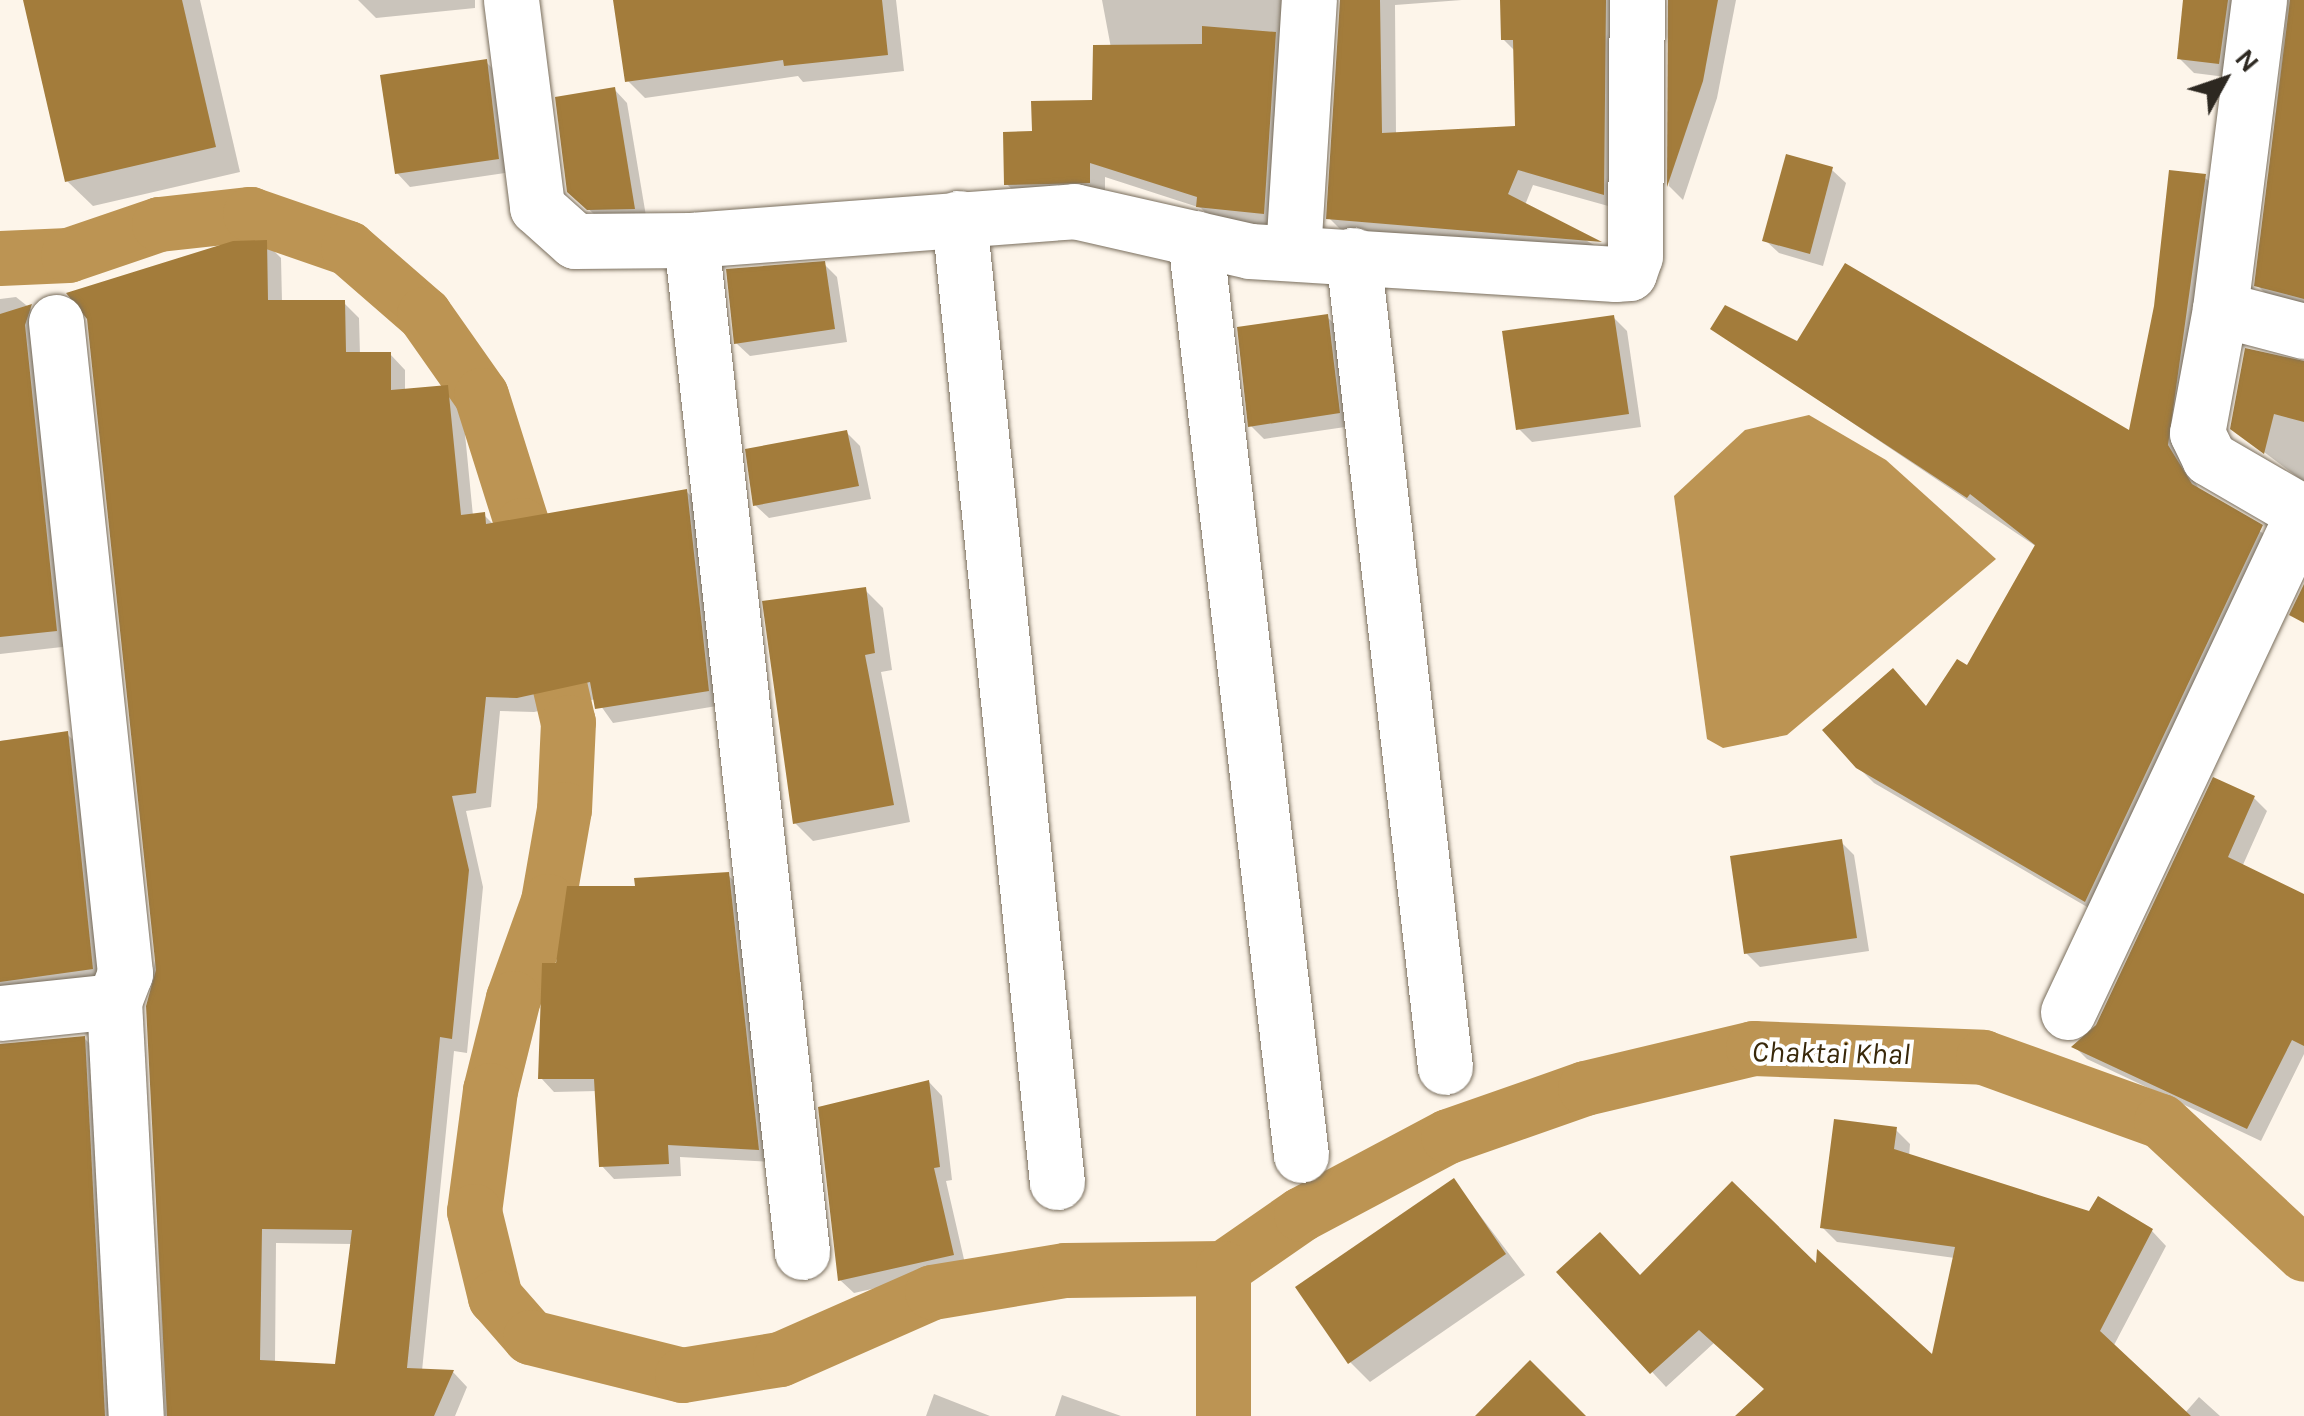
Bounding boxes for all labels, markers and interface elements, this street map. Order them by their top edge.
north arrow [2174,30,2274,130]
text: N [2228,42,2266,79]
water label: Chaktai Khal [1751,1034,1911,1072]

